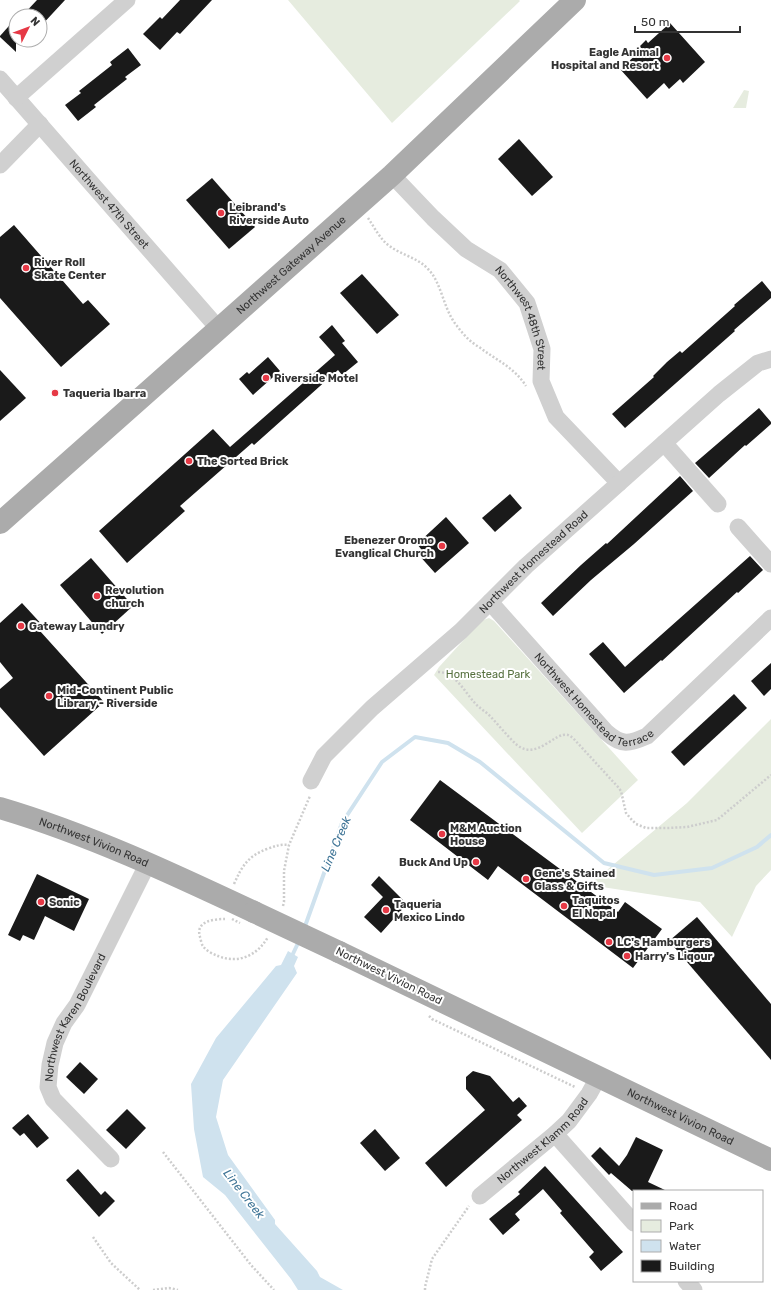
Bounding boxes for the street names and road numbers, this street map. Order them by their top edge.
street label: Northwest 47th Street [67,157,152,252]
street label: Northwest Gateway Avenue [234,213,348,317]
street label: Northwest 48th Street [493,263,549,371]
street label: Northwest Homestead Road [476,508,590,616]
street label: Northwest Homestead Terrace [532,650,656,749]
street label: Northwest Vivion Road [38,815,151,869]
street label: Northwest Vivion Road [334,945,444,1007]
street label: Northwest Karen Boulevard [42,951,108,1082]
street label: Northwest Vivion Road [625,1085,736,1148]
street label: Northwest Klamm Road [494,1095,591,1186]

